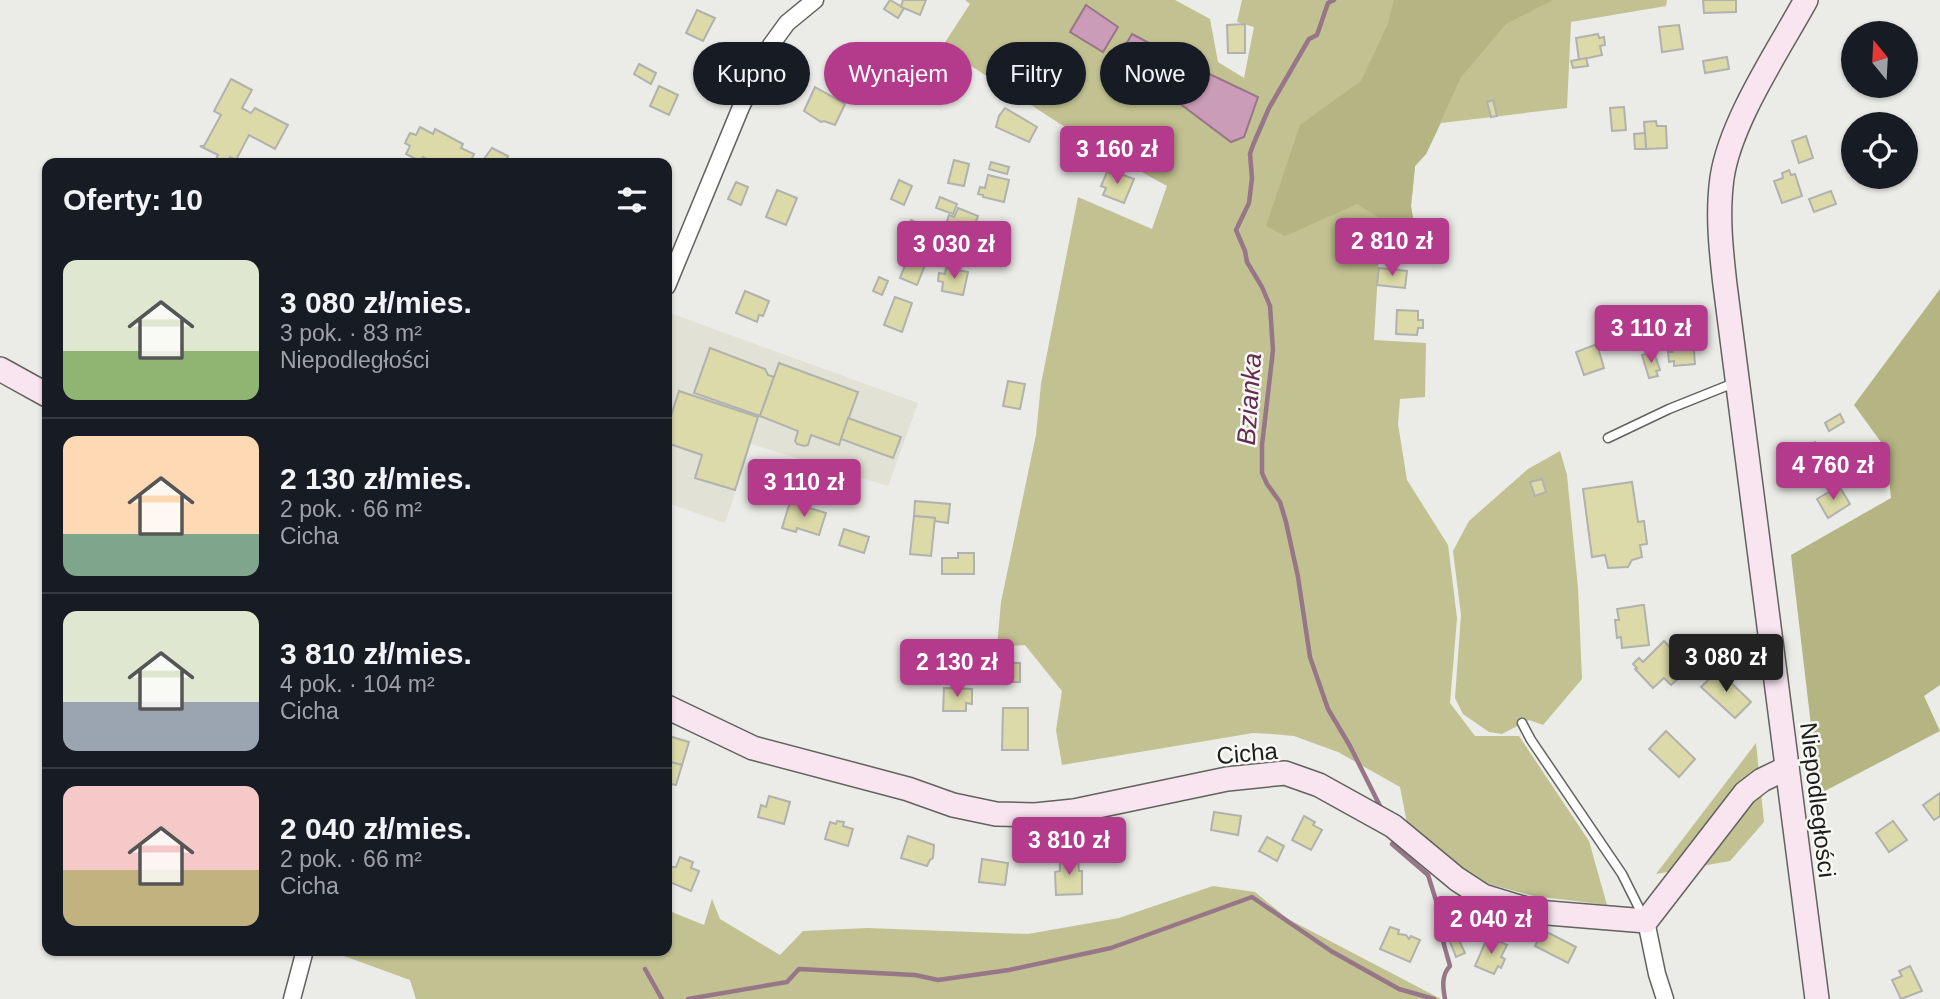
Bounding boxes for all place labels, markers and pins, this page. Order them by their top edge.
pin: 3 160 zł [1045,127,1189,186]
pin: 2 810 zł [1320,218,1464,278]
pin: 3 030 zł [882,222,1026,281]
pin: 3 110 zł [1579,306,1723,365]
pin: 4 760 zł [1761,442,1905,502]
pin: 3 110 zł [732,460,876,519]
pin: 3 080 zł [1654,634,1798,694]
pin: 2 130 zł [885,640,1029,699]
pin: 3 810 zł [997,818,1141,877]
pin: 2 040 zł [1419,897,1563,956]

